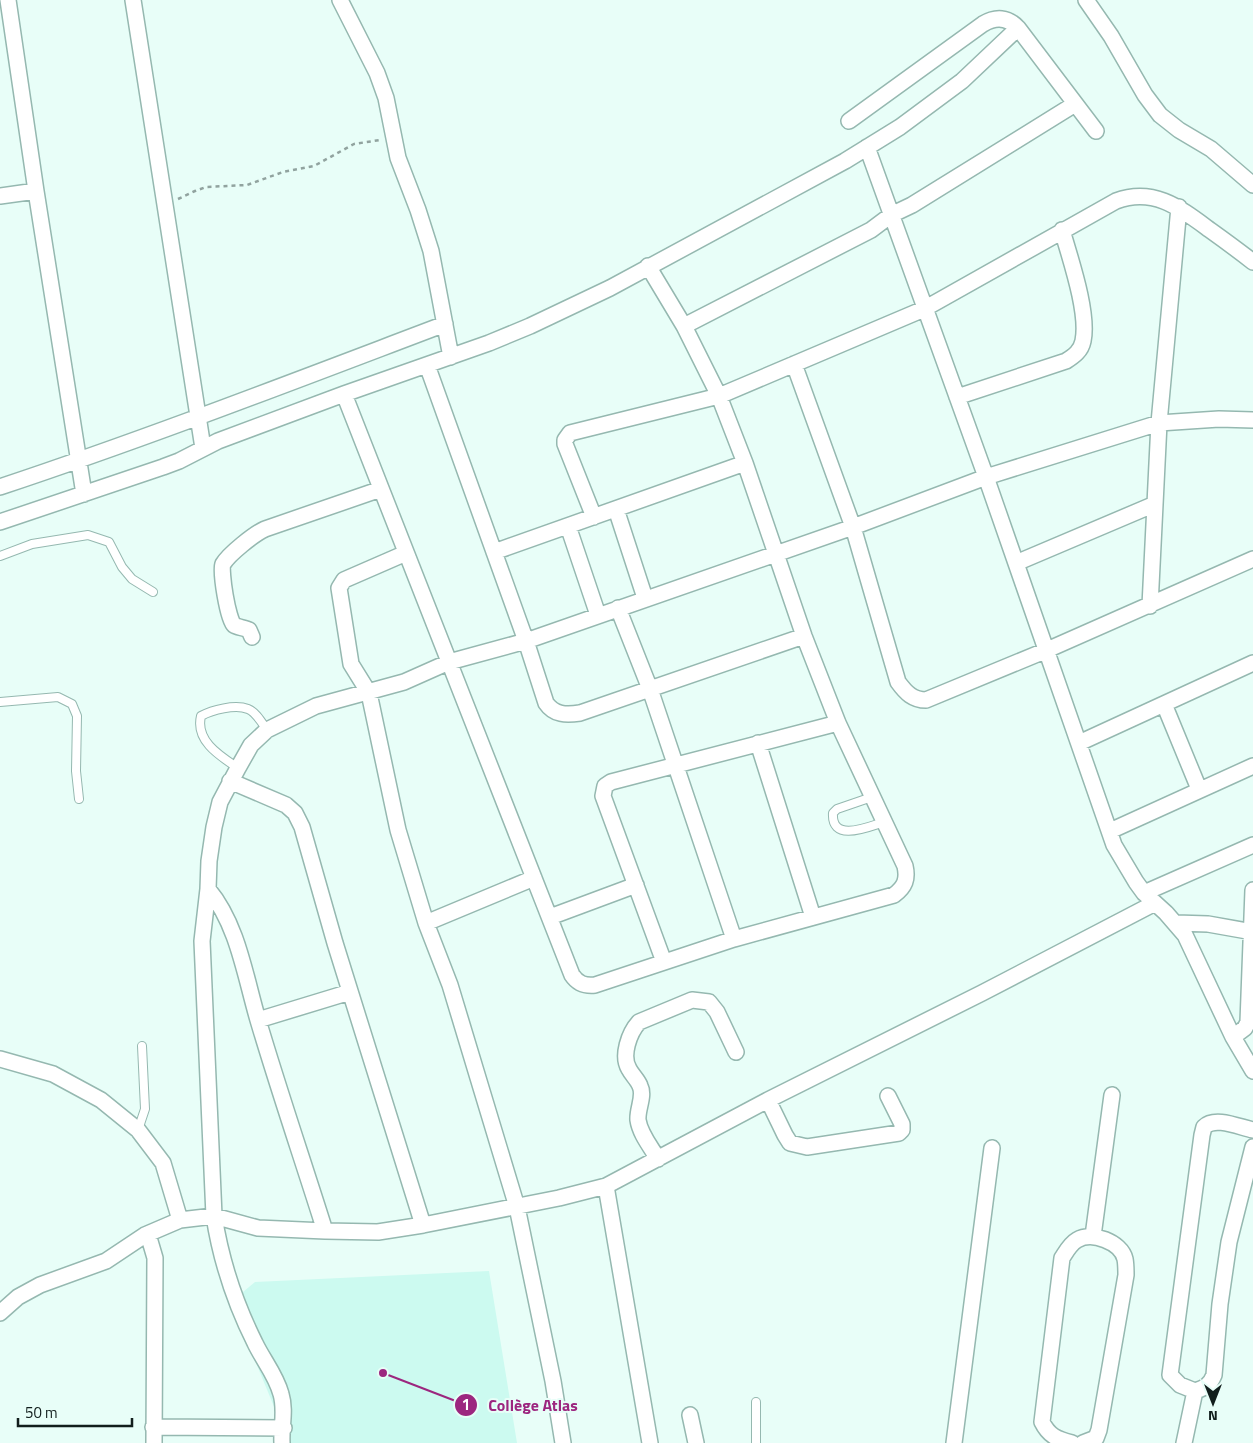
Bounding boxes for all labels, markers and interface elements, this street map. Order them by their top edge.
north arrow [1188,1378,1238,1428]
callout: Collège Atlas [453,1390,588,1421]
text: 1 [462,1393,470,1416]
text: Collège Atlas [488,1393,578,1417]
scale bar [18,1396,131,1428]
text: 50 m [25,1401,58,1424]
text: N [1208,1406,1218,1427]

